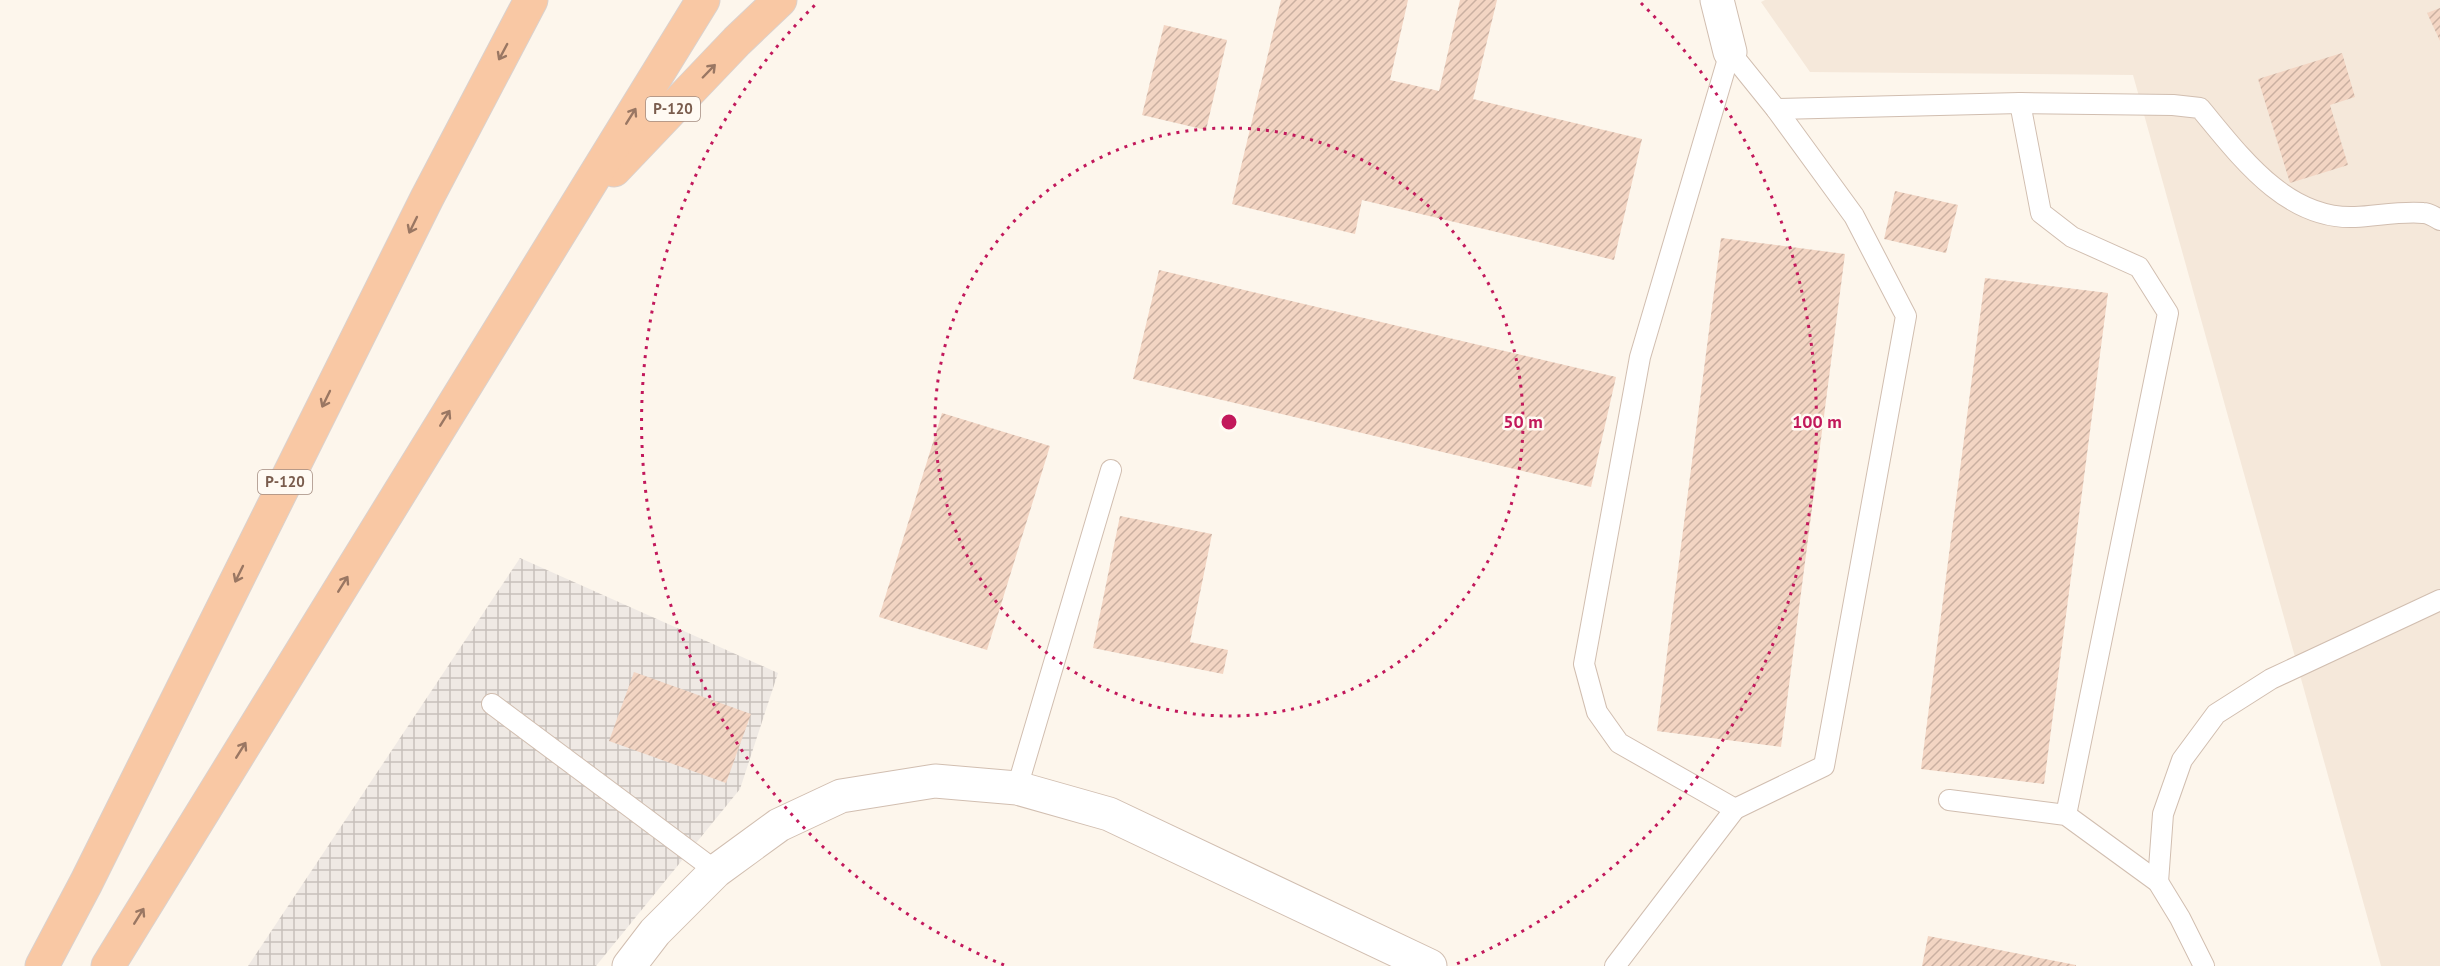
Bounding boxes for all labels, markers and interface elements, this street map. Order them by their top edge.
one-way arrow [497,42,509,60]
one-way arrow [702,63,716,78]
road number: Р-120 [646,97,700,121]
one-way arrow [626,108,638,125]
one-way arrow [407,215,418,233]
one-way arrow [320,390,332,408]
one-way arrow [439,410,451,427]
text: 50 m [1503,410,1543,433]
text: 100 m [1792,410,1842,433]
centre of rings [1219,412,1239,432]
road number: Р-120 [258,470,312,494]
one-way arrow [233,564,245,582]
one-way arrow [337,576,349,593]
one-way arrow [235,742,247,759]
one-way arrow [133,908,145,925]

